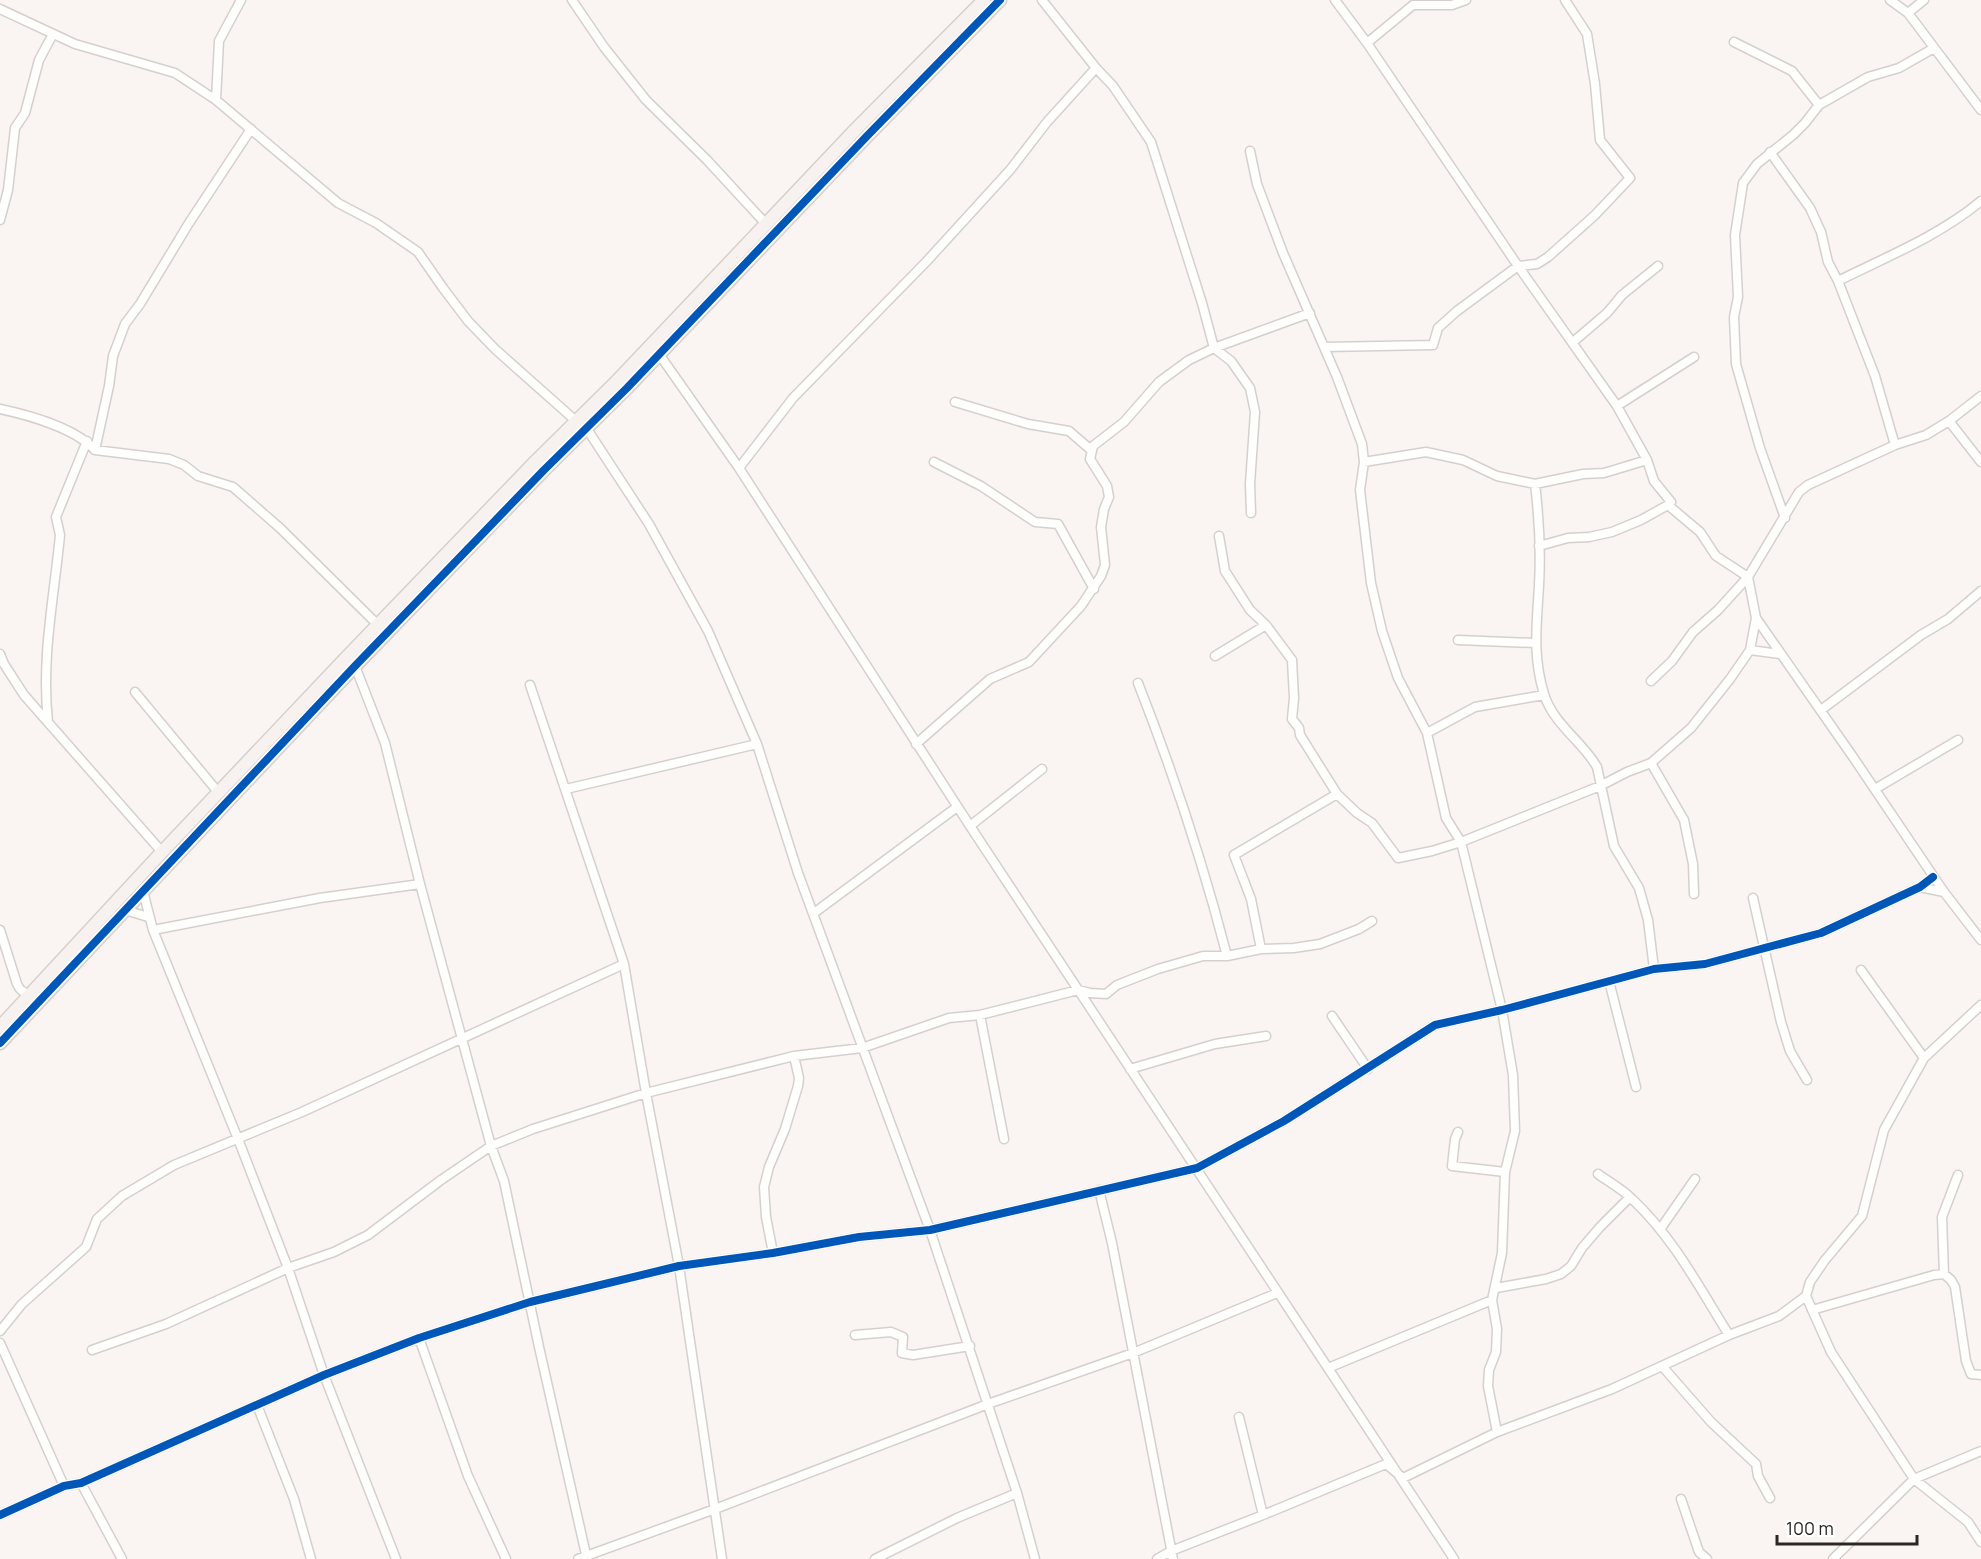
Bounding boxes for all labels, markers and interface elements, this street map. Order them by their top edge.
scale bar [1777,1508,1916,1546]
text: 100 m [1786,1516,1834,1540]

